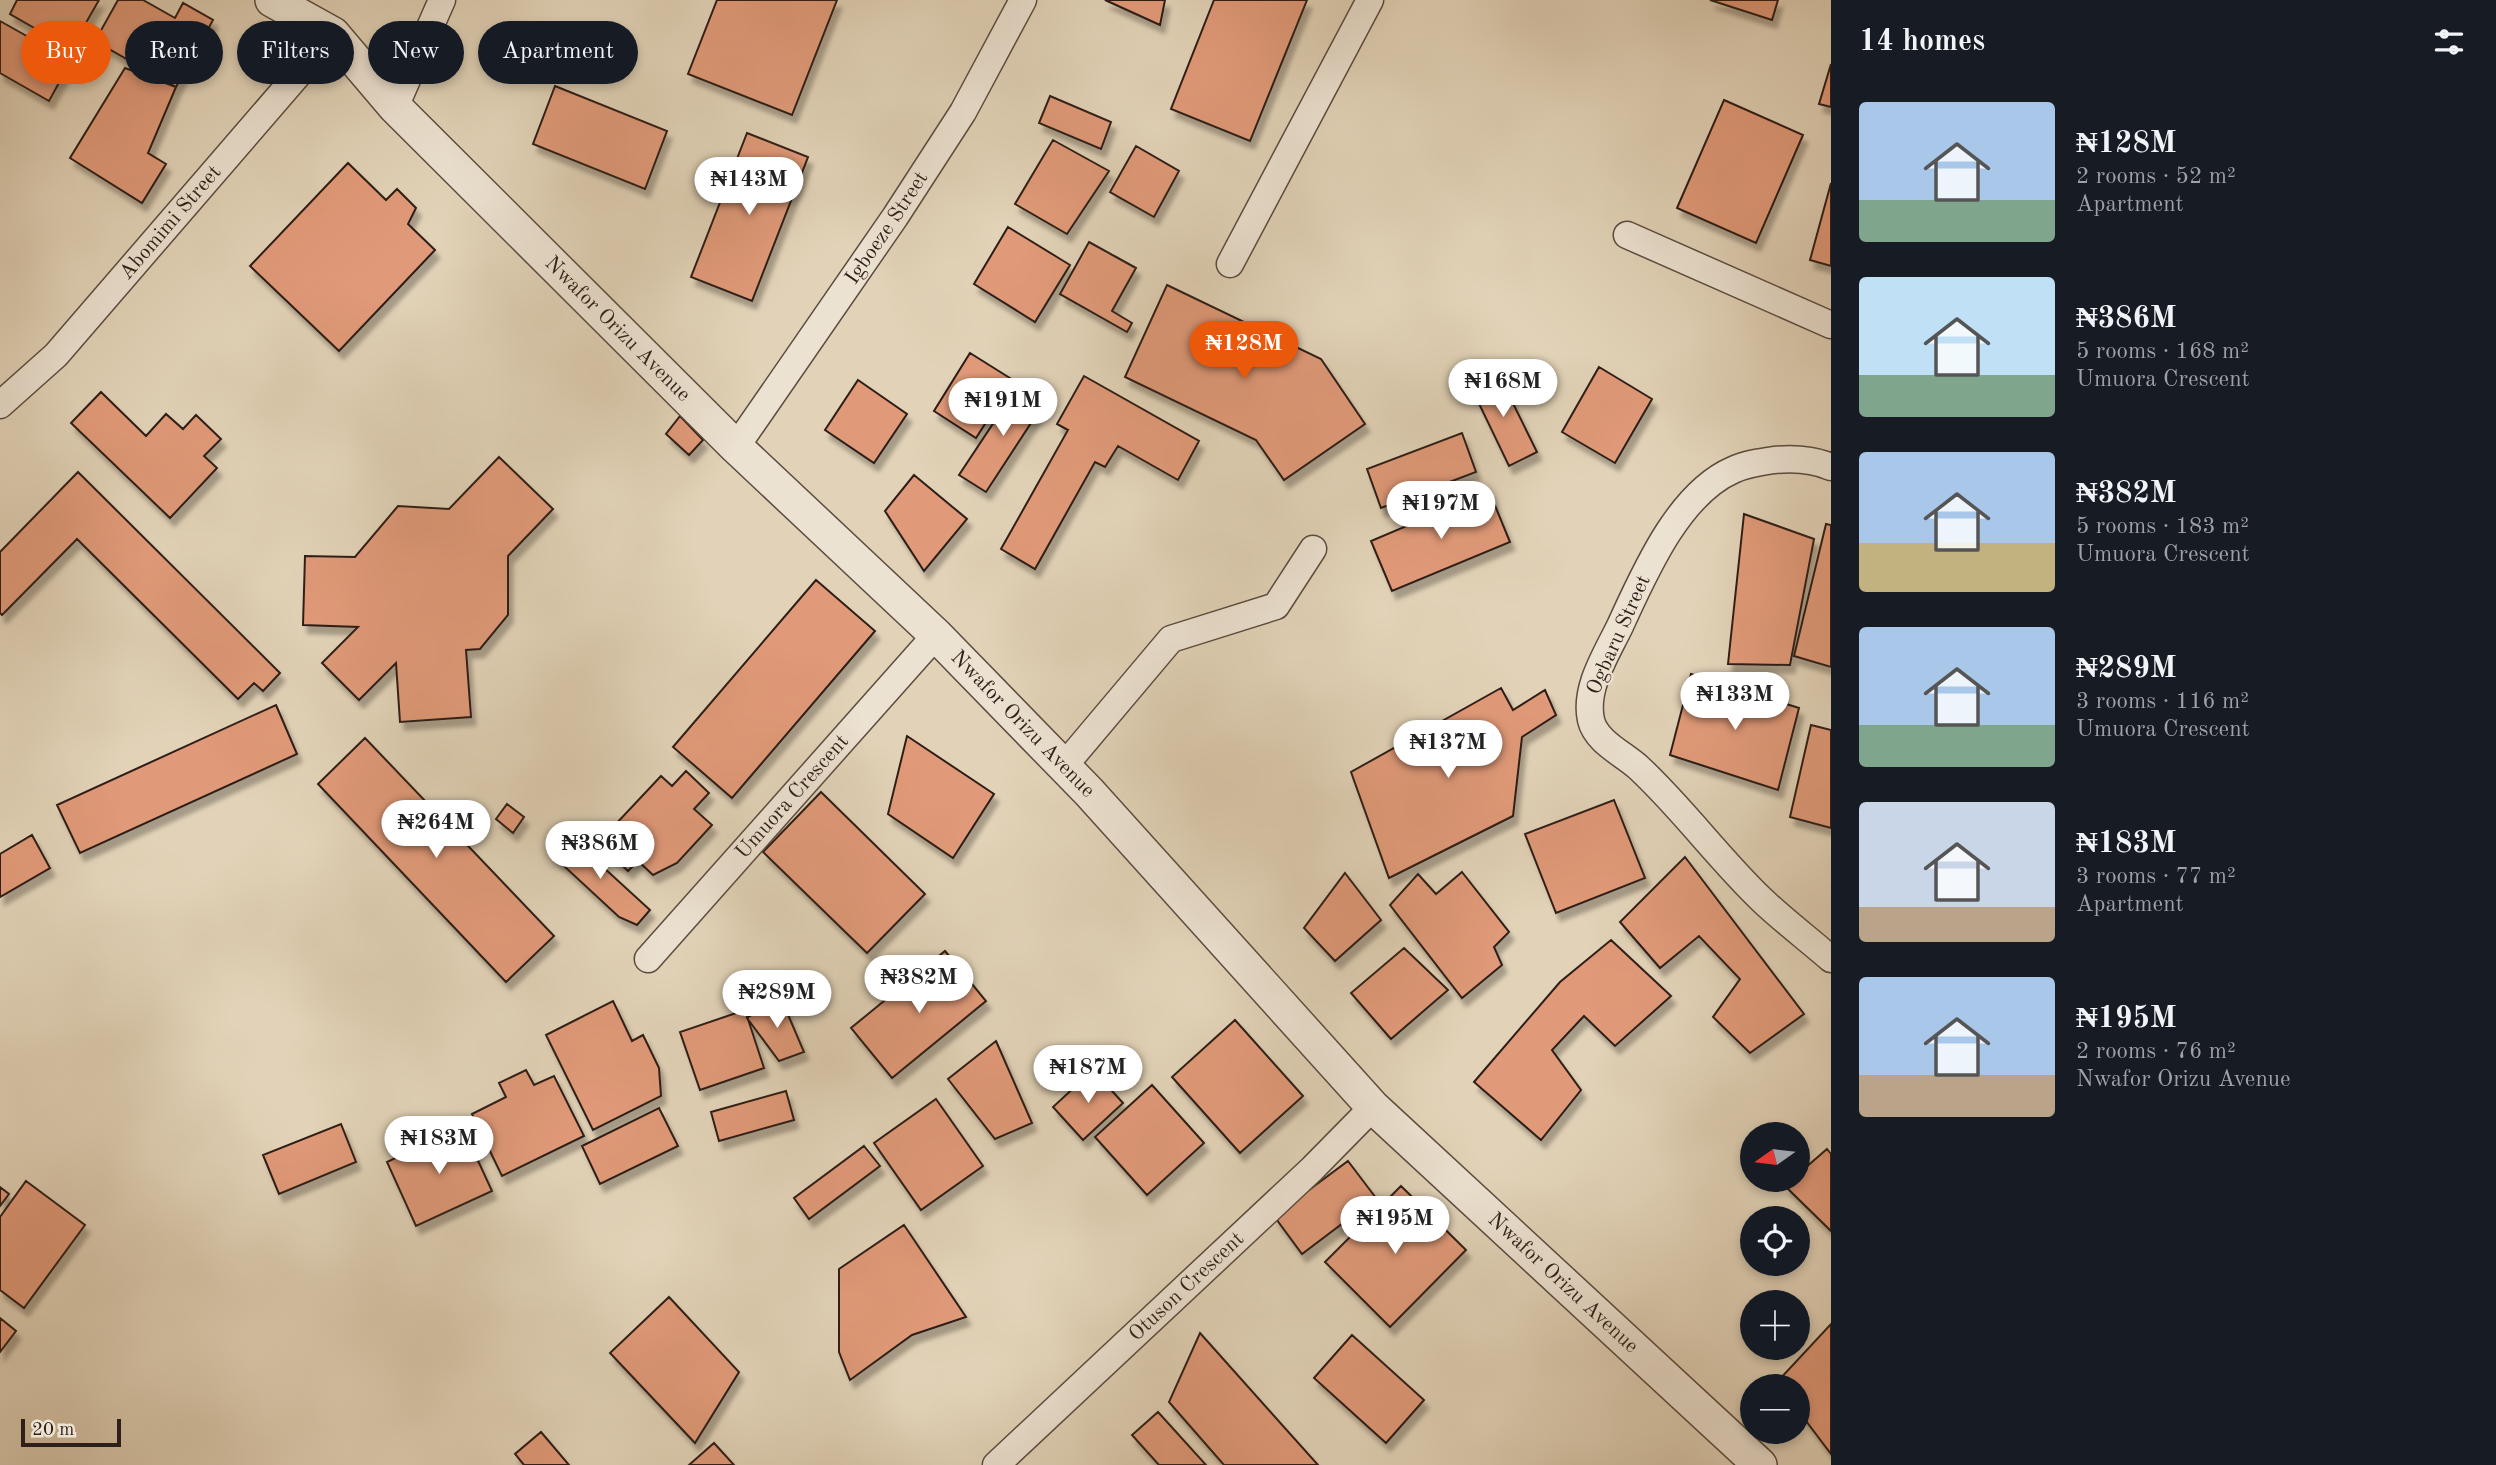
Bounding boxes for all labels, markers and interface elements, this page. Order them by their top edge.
chip: Buy [21,21,111,84]
chip: Rent [125,21,223,84]
chip: Filters [237,21,354,84]
chip: New [368,21,464,84]
chip: Apartment [478,21,638,84]
icon: filters [2430,23,2468,61]
text: 14 homes [1859,27,1985,57]
text: ₦128M [2076,129,2177,159]
icon: home [1915,130,1999,214]
pin: ₦143M [700,158,798,217]
street label: Abomimi Street [115,161,225,284]
text: 2 rooms · 52 m² [2076,165,2236,188]
text: ₦143M [710,168,788,191]
street label: Igboeze Street [841,168,932,288]
text: Apartment [2076,193,2184,216]
street label: Nwafor Orizu Avenue [541,252,694,406]
text: ₦386M [2076,304,2177,334]
icon: home [1915,305,1999,389]
pin: ₦128M [1195,322,1293,381]
text: ₦128M [1205,332,1283,355]
text: 5 rooms · 168 m² [2076,340,2249,363]
pin: ₦168M [1454,360,1552,419]
text: Umuora Crescent [2076,368,2250,391]
text: ₦168M [1464,370,1542,393]
pin: ₦191M [954,378,1052,438]
text: ₦191M [964,389,1042,412]
text: ₦382M [2076,479,2177,509]
icon: home [1915,480,1999,564]
pin: ₦197M [1392,482,1490,541]
text: ₦197M [1402,492,1480,515]
text: 5 rooms · 183 m² [2076,515,2249,538]
text: Umuora Crescent [2076,543,2250,566]
street label: Ogbaru Street [1583,572,1655,698]
street label: Nwafor Orizu Avenue [947,646,1099,802]
text: ₦289M [2076,654,2177,684]
icon: home [1915,655,1999,739]
pin: ₦133M [1686,672,1784,732]
text: ₦133M [1696,683,1774,706]
text: 3 rooms · 116 m² [2076,690,2249,713]
text: Umuora Crescent [2076,718,2250,741]
pin: ₦137M [1399,720,1497,780]
street label: Umuora Crescent [732,731,853,863]
text: ₦137M [1409,731,1487,754]
pin: ₦264M [387,800,485,860]
text: ₦264M [397,811,475,834]
pin: ₦386M [551,822,649,881]
text: ₦183M [2076,829,2177,859]
icon: home [1915,830,1999,914]
text: ₦386M [561,832,639,855]
text: 3 rooms · 77 m² [2076,865,2236,888]
text: Apartment [2076,893,2184,916]
pin: ₦382M [870,956,968,1015]
text: ₦382M [880,966,958,989]
pin: ₦289M [728,970,826,1030]
text: ₦289M [738,981,816,1004]
text: ₦195M [2076,1004,2177,1034]
icon: home [1915,1005,1999,1089]
text: 2 rooms · 76 m² [2076,1040,2236,1063]
pin: ₦187M [1039,1046,1137,1105]
text: ₦187M [1049,1056,1127,1079]
text: Nwafor Orizu Avenue [2076,1068,2291,1091]
pin: ₦183M [390,1116,488,1176]
north arrow [1740,1122,1810,1192]
map controls [1740,1122,1810,1444]
text: ₦183M [400,1127,478,1150]
pin: ₦195M [1346,1196,1444,1256]
button: locate [1740,1206,1810,1276]
text: ₦195M [1356,1207,1434,1230]
street label: Nwafor Orizu Avenue [1484,1209,1642,1357]
street label: Otuson Crescent [1125,1228,1248,1345]
button: + [1740,1290,1810,1360]
button: − [1740,1374,1810,1444]
scale bar [21,1416,121,1448]
text: 20 m [32,1421,74,1440]

